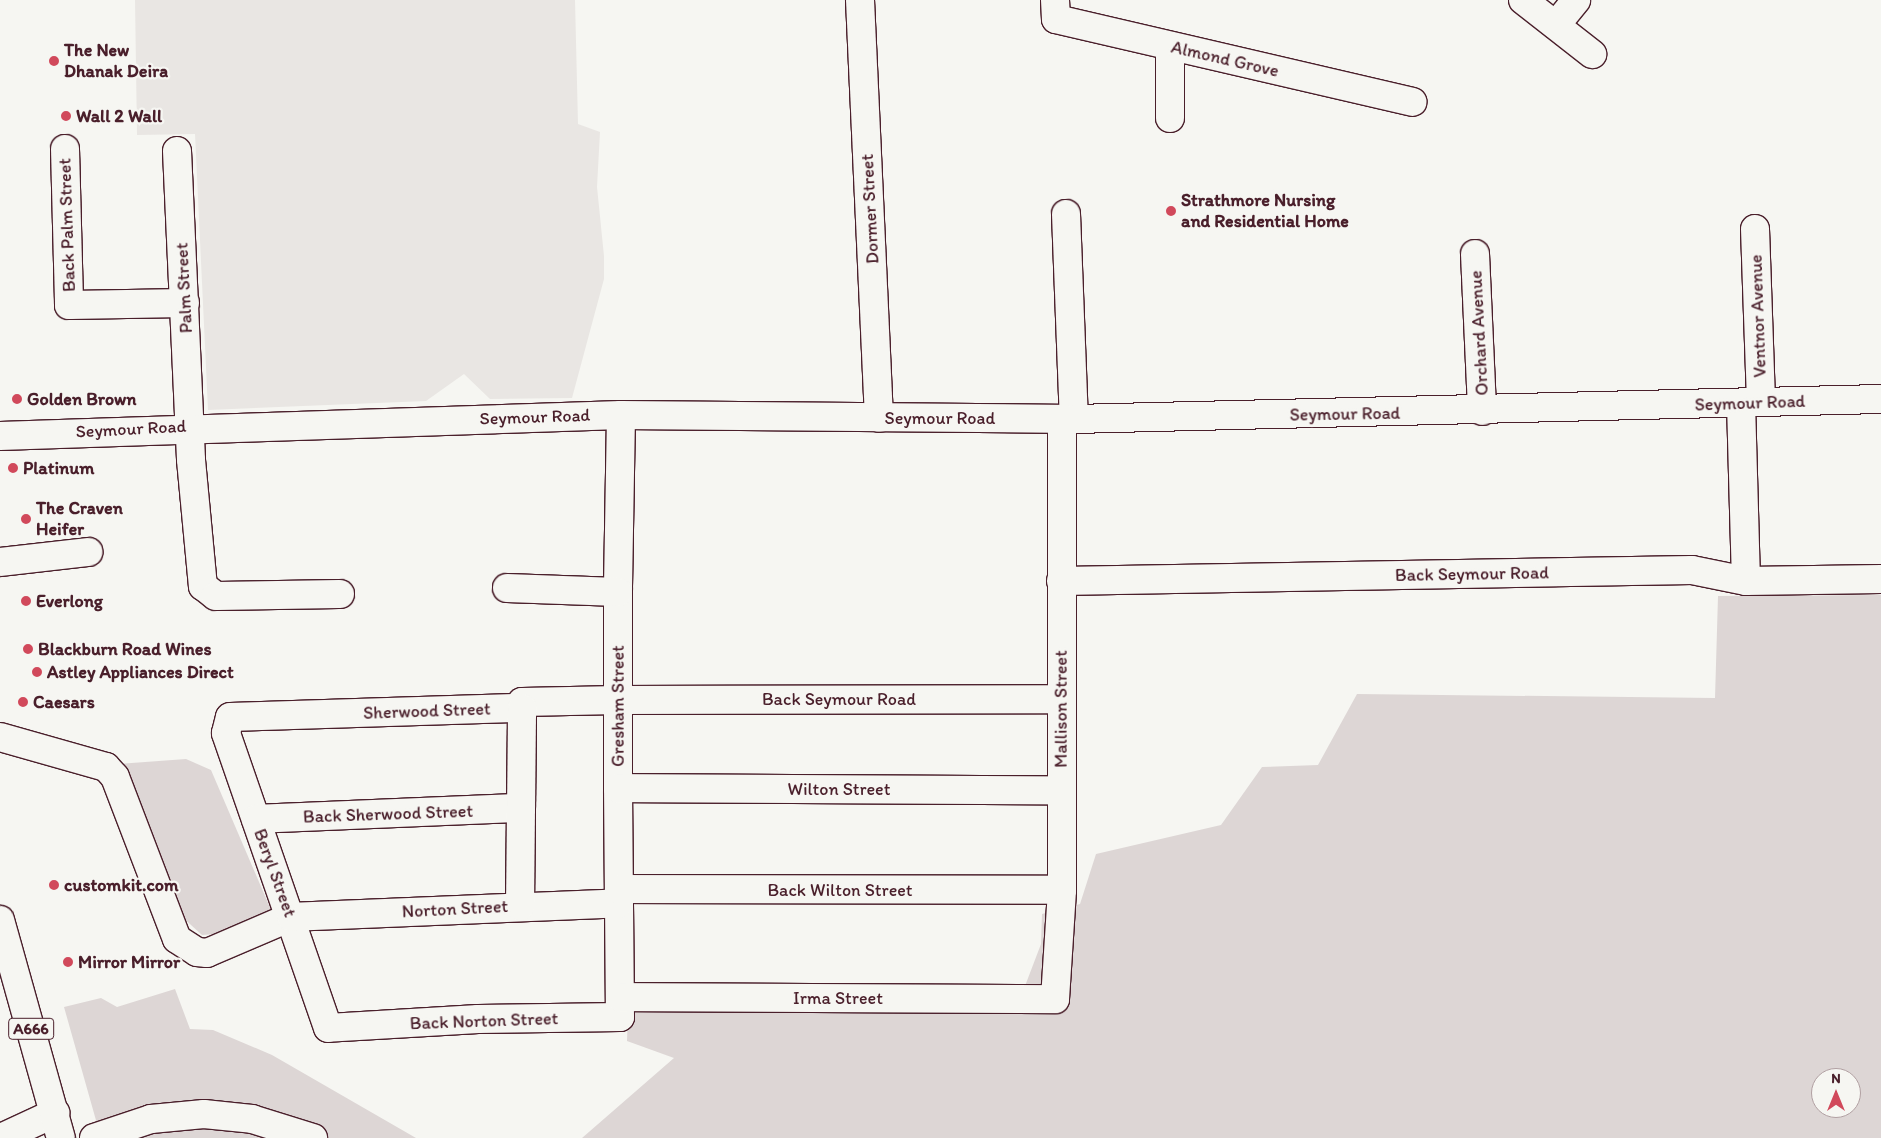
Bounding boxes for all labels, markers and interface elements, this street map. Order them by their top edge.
street label: Almond Grove [1169,36,1281,82]
place label: The New Dhanak Deira [64,40,168,82]
marker: The New Dhanak Deira [48,55,60,67]
place label: Wall 2 Wall [76,105,162,127]
marker: Wall 2 Wall [60,110,72,122]
street label: Dormer Street [856,153,884,265]
street label: Back Palm Street [54,158,80,292]
place label: Strathmore Nursing and Residential Home [1181,190,1349,232]
marker: Strathmore Nursing and Residential Home [1165,205,1177,217]
street label: Palm Street [171,242,197,334]
street label: Ventnor Avenue [1745,255,1771,377]
street label: Orchard Avenue [1465,270,1493,396]
place label: Golden Brown [27,388,137,410]
street label: Seymour Road [1694,390,1806,416]
marker: Golden Brown [11,393,23,405]
street label: Seymour Road [1289,402,1401,426]
street label: Seymour Road [479,404,591,430]
street label: Seymour Road [885,407,995,429]
street label: Seymour Road [75,415,187,443]
place label: Platinum [23,457,94,479]
marker: Platinum [7,462,19,474]
place label: The Craven Heifer [36,498,123,540]
marker: The Craven Heifer [20,513,32,525]
street label: Back Seymour Road [1395,562,1549,586]
place label: Everlong [36,590,103,612]
marker: Everlong [20,595,32,607]
place label: Blackburn Road Wines [38,638,211,660]
marker: Blackburn Road Wines [22,643,34,655]
street label: Gresham Street [607,645,629,767]
street label: Mallison Street [1050,650,1072,768]
place label: Astley Appliances Direct [47,661,234,683]
marker: Astley Appliances Direct [31,666,43,678]
street label: Back Seymour Road [762,688,916,710]
place label: Caesars [33,691,95,713]
marker: Caesars [17,696,29,708]
street label: Sherwood Street [363,698,491,724]
street label: Wilton Street [788,778,890,800]
street label: Back Sherwood Street [303,800,473,828]
street label: Beryl Street [249,826,301,920]
place label: customkit.com [64,874,179,896]
marker: customkit.com [48,879,60,891]
street label: Back Wilton Street [767,879,913,901]
street label: Norton Street [401,895,509,923]
place label: Mirror Mirror [78,951,180,973]
marker: Mirror Mirror [62,956,74,968]
street label: Irma Street [793,987,883,1009]
street label: Back Norton Street [409,1008,559,1034]
road number: A666 [7,1016,55,1042]
north arrow [1811,1068,1861,1118]
text: N [1831,1070,1841,1087]

